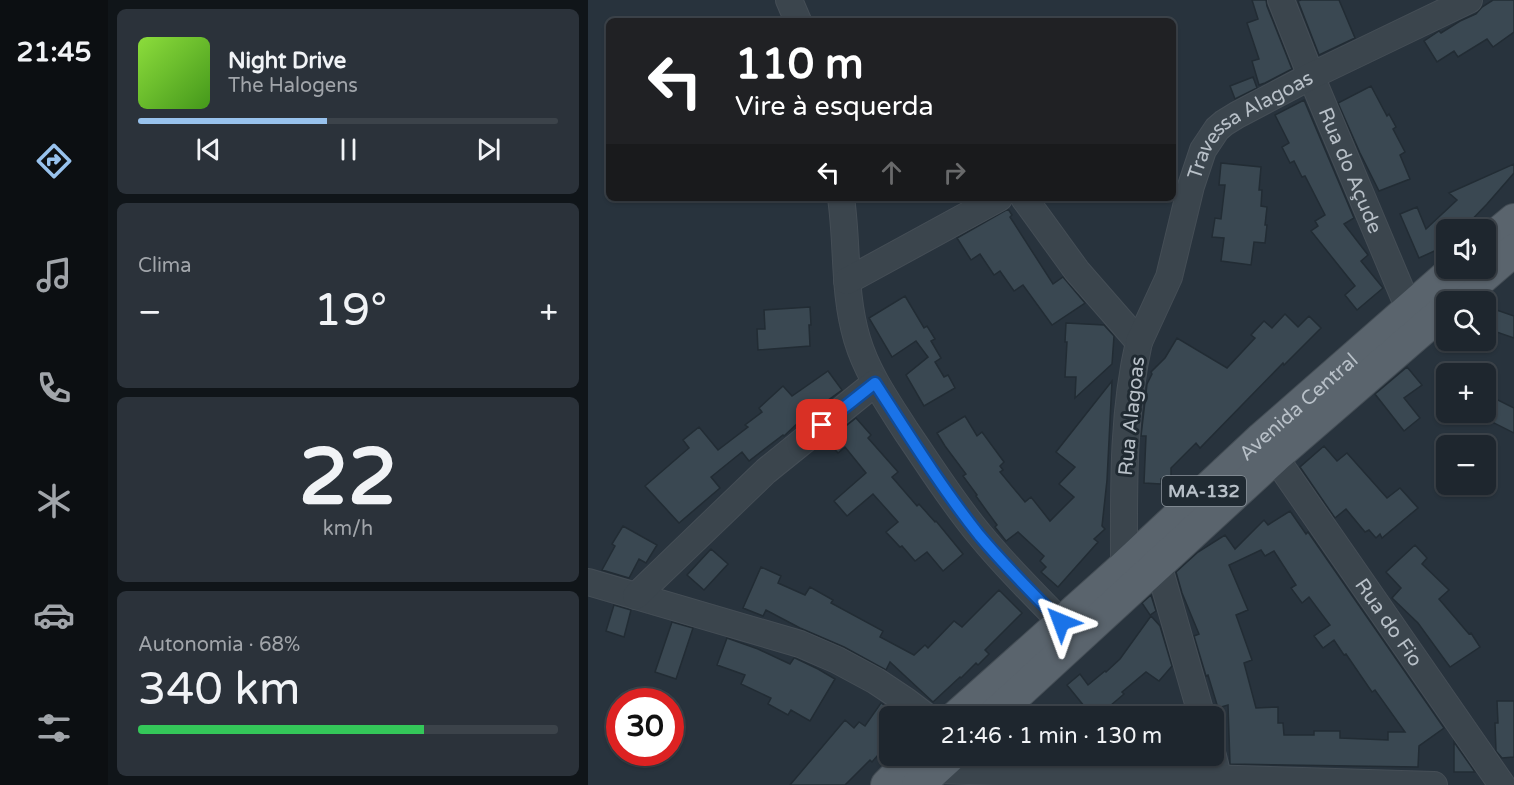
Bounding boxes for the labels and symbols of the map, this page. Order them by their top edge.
street label: Travessa Alagoas [1183,66,1317,183]
street label: Rua do Açude [1313,104,1387,237]
street label: Avenida Central [1234,349,1363,466]
street label: Rua Alagoas [1114,355,1150,477]
pin [796,399,847,450]
road number: MA-132 [1162,476,1246,506]
street label: Rua do Fio [1349,574,1427,672]
position arrow [1029,590,1093,654]
speed limit sign: 30 [606,688,684,766]

